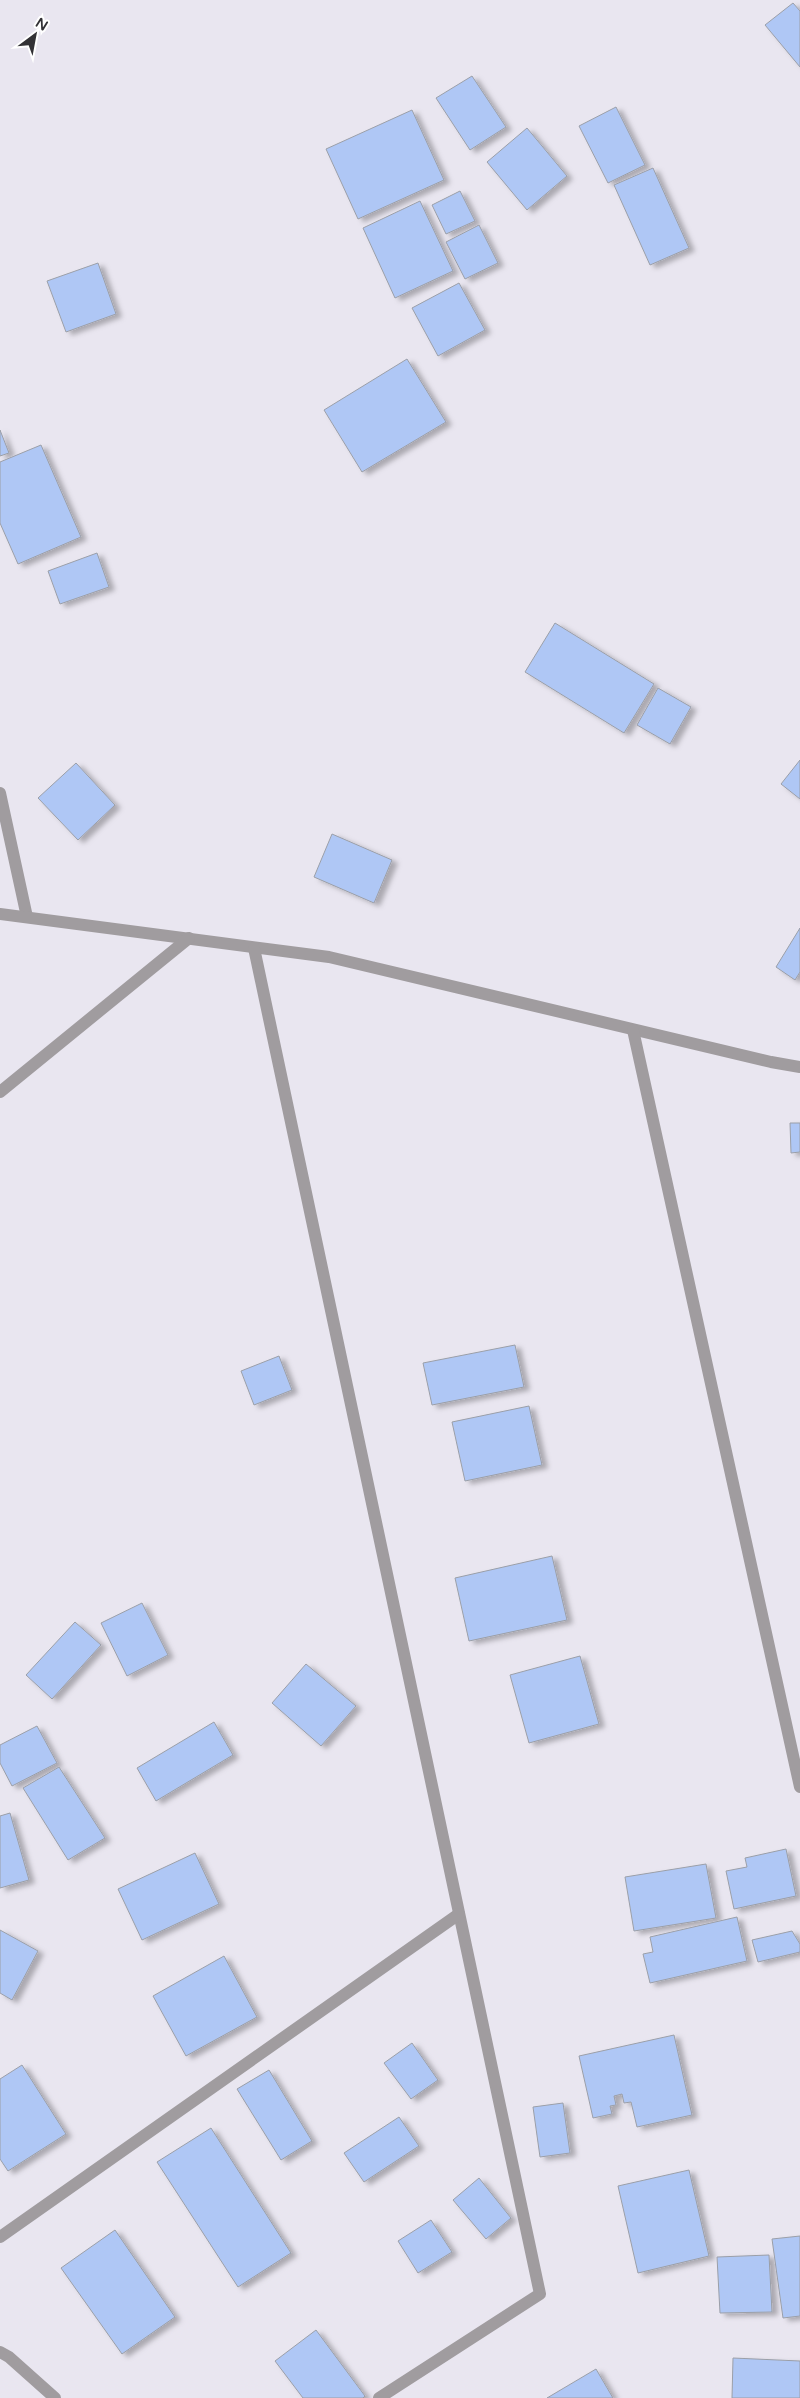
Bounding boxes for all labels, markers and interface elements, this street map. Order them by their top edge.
north arrow [10,10,60,60]
text: N [32,14,51,35]

